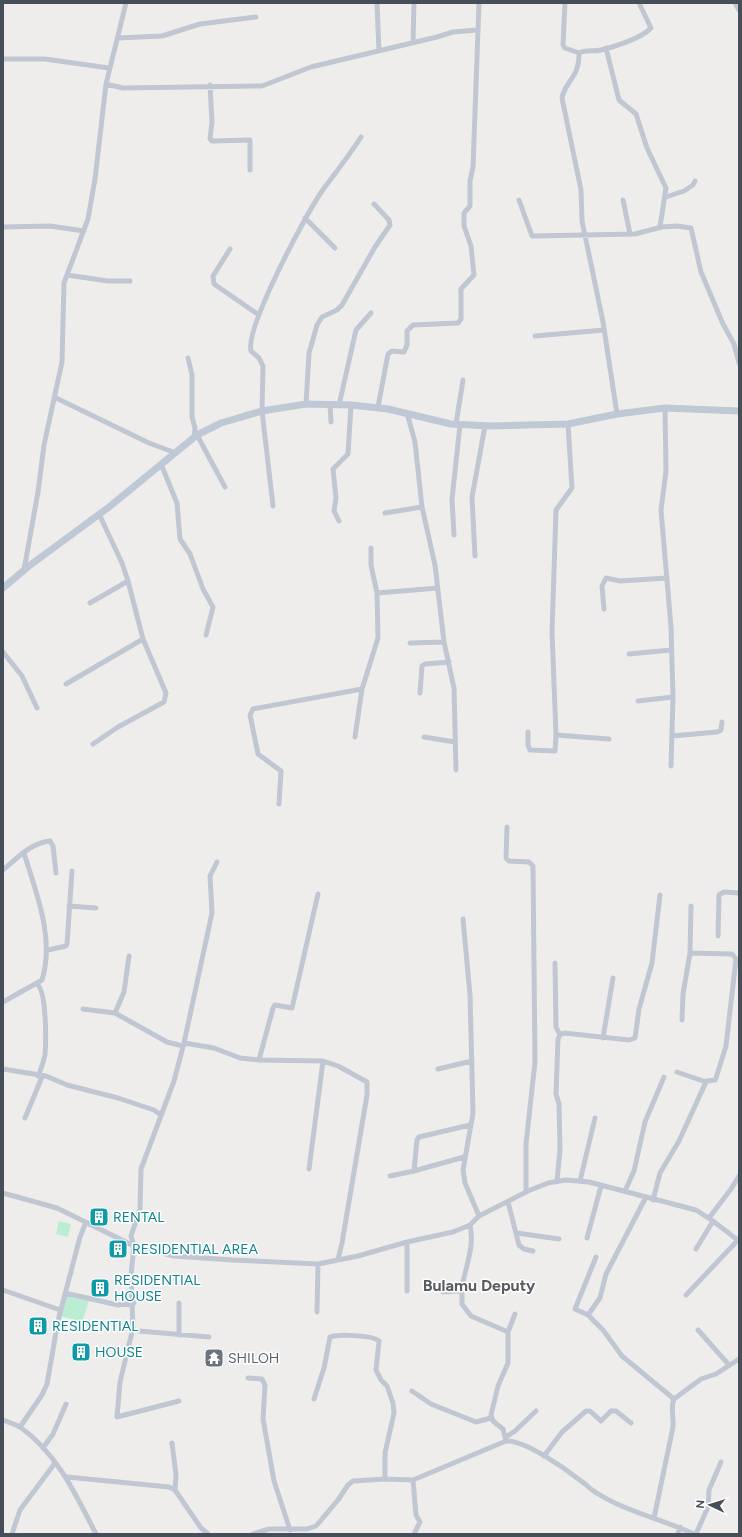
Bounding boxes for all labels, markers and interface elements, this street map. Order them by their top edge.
building icon: RENTAL [88,1206,110,1228]
place label: RENTAL [113,1209,165,1226]
building icon: RESIDENTIAL AREA [107,1238,129,1260]
place label: RESIDENTIAL AREA [132,1241,258,1258]
place label: RESIDENTIAL HOUSE [114,1272,201,1305]
district label: Bulamu Deputy [423,1276,536,1295]
building icon: RESIDENTIAL HOUSE [89,1277,111,1299]
building icon: RESIDENTIAL [27,1315,49,1337]
place label: RESIDENTIAL [52,1318,139,1335]
building icon: HOUSE [70,1341,92,1363]
place label: HOUSE [95,1344,143,1361]
temple icon: SHILOH [203,1347,225,1369]
place label: SHILOH [228,1350,279,1367]
north arrow [690,1485,730,1525]
text: N [694,1500,707,1509]

